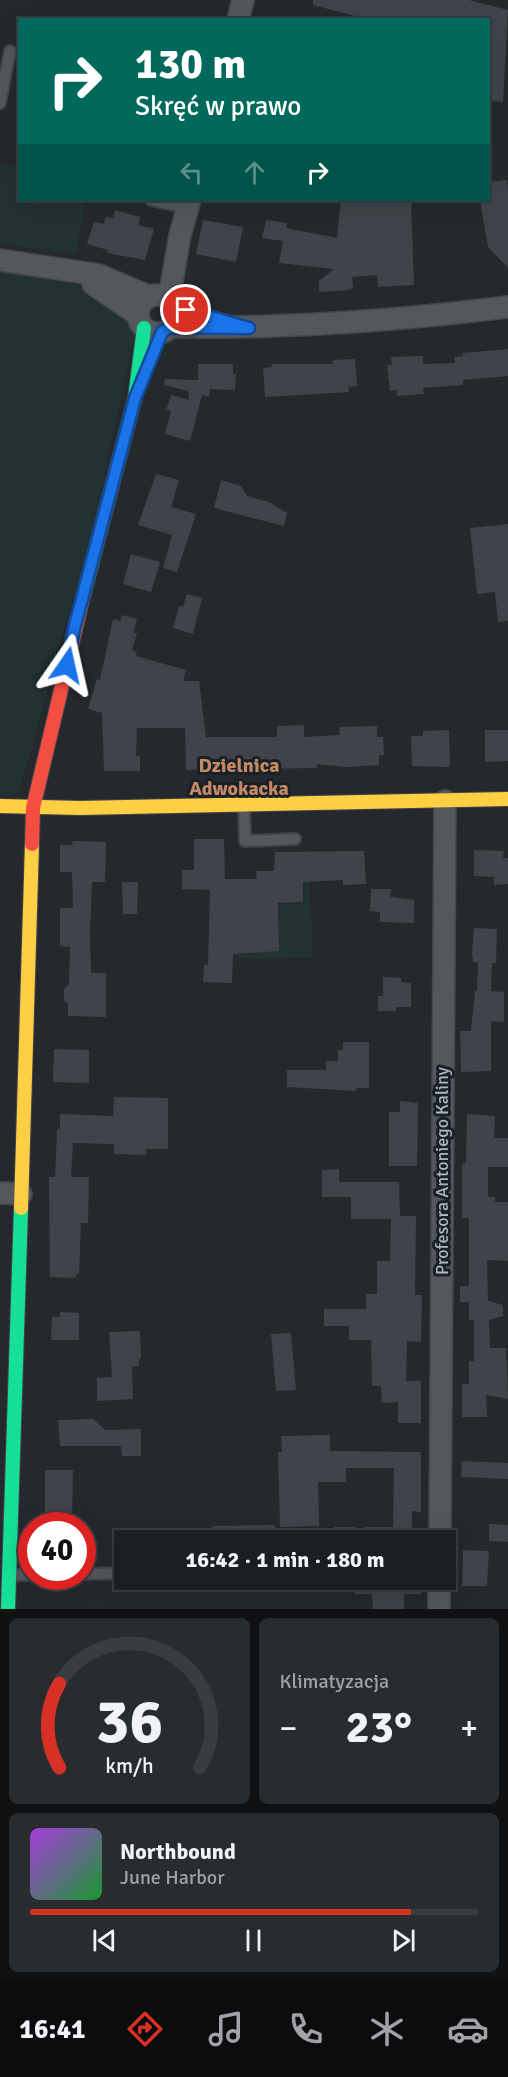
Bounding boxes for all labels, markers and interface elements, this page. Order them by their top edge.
text: 130 m [135,39,246,90]
icon: right [36,42,114,120]
text: Skręć w prawo [135,90,301,123]
icon: left [175,156,208,189]
icon: ahead [238,156,271,189]
icon: right [301,156,334,189]
pin [160,284,211,335]
icon: arrive [169,293,202,326]
position arrow [35,633,99,697]
district label: Dzielnica Adwokacka [189,753,289,801]
street label: Profesora Antoniego Kaliny [431,1066,453,1275]
speed limit sign: 40 [18,1512,96,1590]
text: 16:42 · 1 min · 180 m [185,1546,385,1573]
text: Klimatyzacja [280,1669,389,1694]
text: 36 [96,1683,163,1760]
text: 23° [345,1700,412,1755]
text: − [280,1708,297,1749]
text: + [460,1708,478,1749]
text: km/h [105,1753,154,1779]
text: Northbound [120,1838,236,1865]
text: June Harbor [120,1865,225,1890]
icon: previous [88,1924,121,1957]
icon: pause [237,1924,270,1957]
icon: next [387,1924,420,1957]
icon: directions [124,2008,166,2050]
icon: music [205,2008,247,2050]
icon: phone [285,2008,327,2050]
icon: climate [366,2008,408,2050]
icon: car [447,2008,489,2050]
text: 16:41 [19,2013,86,2046]

